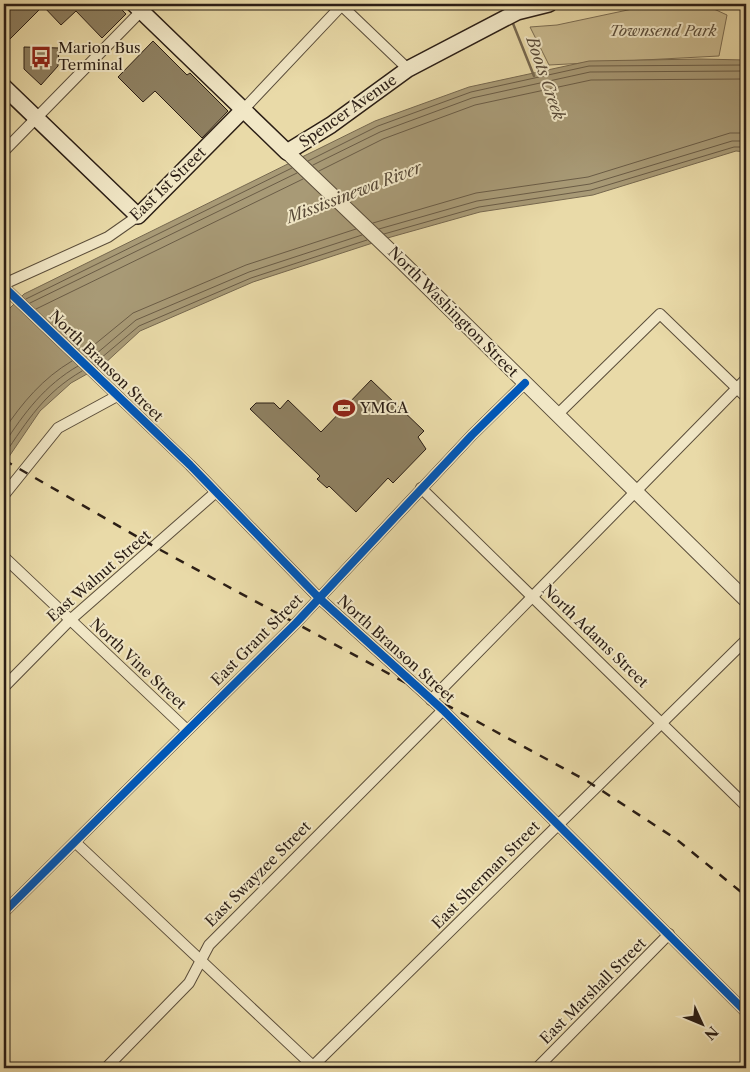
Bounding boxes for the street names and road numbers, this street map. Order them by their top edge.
street label: Spencer Avenue [295,70,400,151]
street label: East 1st Street [126,142,210,225]
street label: North Washington Street [384,242,523,381]
street label: North Branson Street [45,306,168,426]
street label: East Walnut Street [43,525,155,626]
street label: North Adams Street [538,580,653,692]
street label: East Grant Street [207,590,307,689]
street label: North Branson Street [334,591,460,707]
street label: North Vine Street [86,614,191,714]
street label: East Swayzee Street [201,816,315,930]
street label: East Sherman Street [428,816,544,933]
street label: East Marshall Street [536,933,650,1048]

